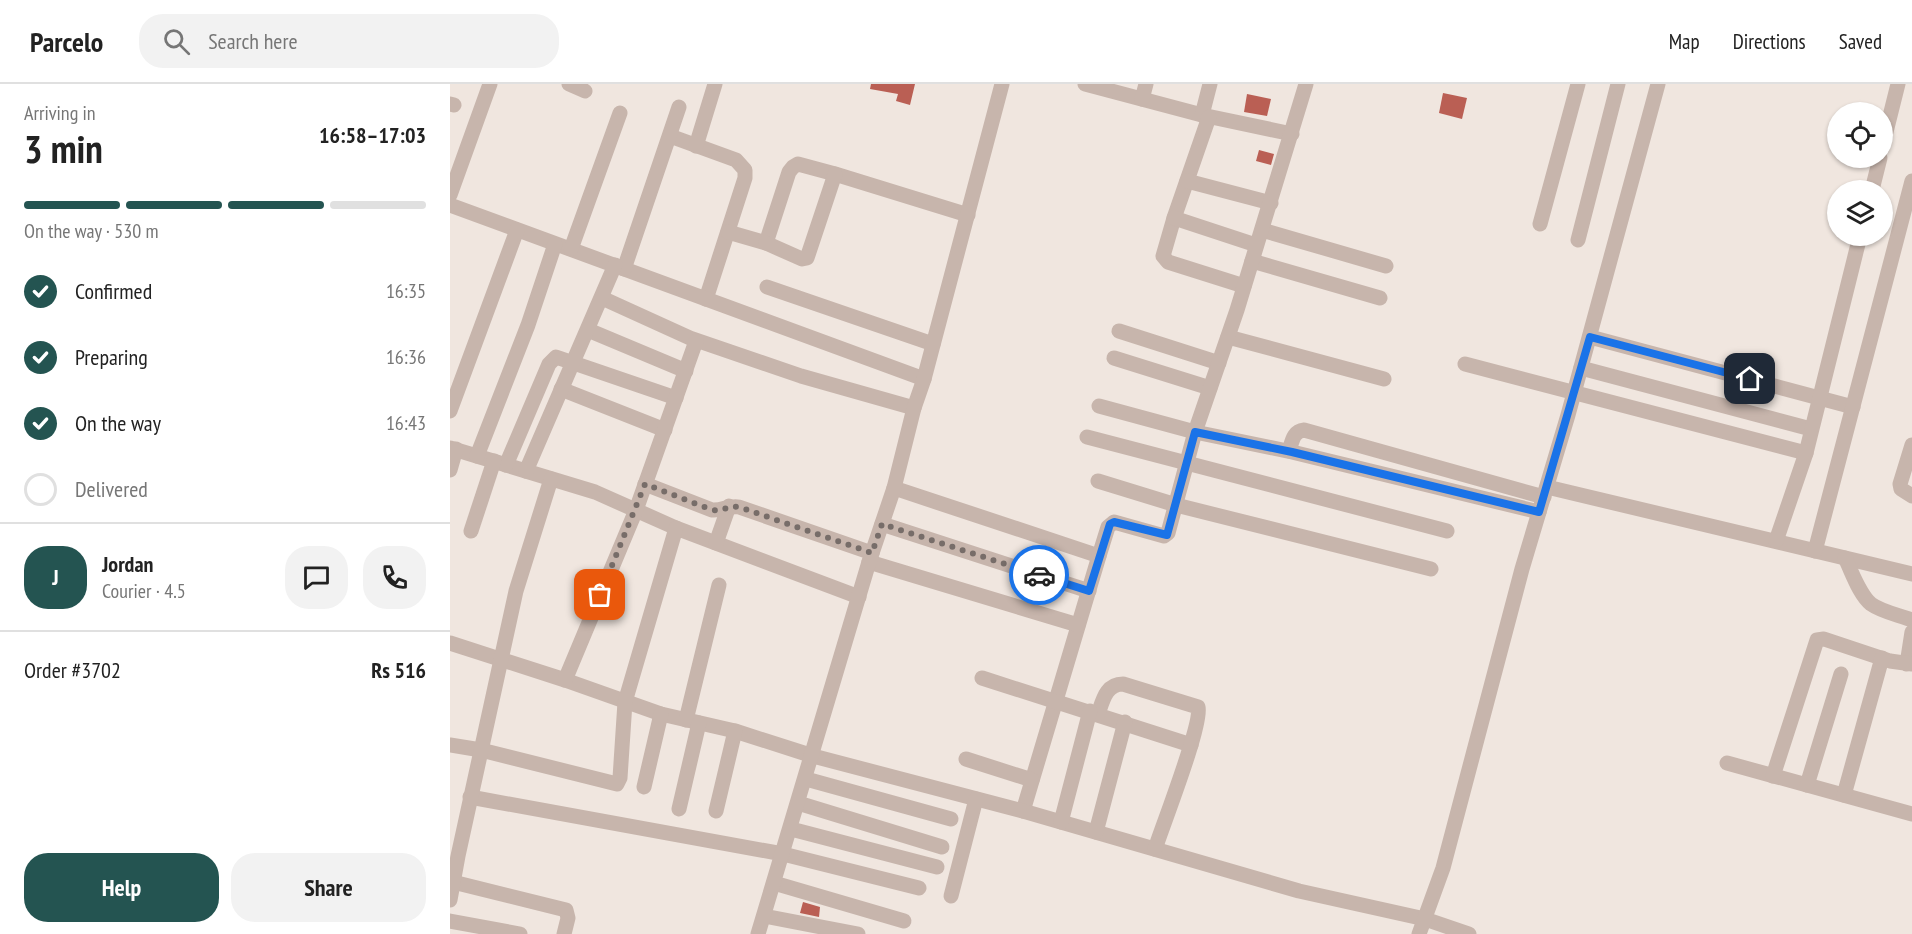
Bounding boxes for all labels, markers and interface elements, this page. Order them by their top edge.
search box [139,14,559,68]
text: Parcelo [30,23,103,60]
icon: search [160,25,193,58]
text: Search here [208,27,298,55]
text: Map [1669,28,1700,55]
text: Directions [1733,28,1806,55]
text: Saved [1839,28,1882,55]
text: Arriving in [24,100,96,126]
map controls [1827,102,1893,246]
button: locate [1827,102,1893,168]
text: 16:58–17:03 [319,121,426,149]
text: 3 min [24,123,103,174]
button: layers [1827,180,1893,246]
text: On the way · 530 m [24,218,159,244]
icon: check [24,275,57,308]
text: Confirmed [75,277,152,305]
text: 16:35 [386,278,426,304]
icon: check [24,341,57,374]
text: Preparing [75,343,148,371]
text: 16:36 [386,344,426,370]
pin [1724,353,1775,404]
icon: home [1733,362,1766,395]
icon: check [24,407,57,440]
text: On the way [75,409,161,437]
text: 16:43 [386,410,426,436]
text: Delivered [75,475,148,503]
courier [1009,545,1069,605]
button: chat [285,546,348,609]
button: phone [363,546,426,609]
text: Jordan [102,550,153,578]
icon: car [1023,559,1056,592]
text: J [52,563,59,591]
pin [574,569,625,620]
text: Courier · 4.5 [102,578,186,604]
icon: bag [583,578,616,611]
text: Order #3702 [24,656,121,684]
text: Rs 516 [371,656,426,684]
button: Help [24,853,219,922]
button: Share [231,853,426,922]

